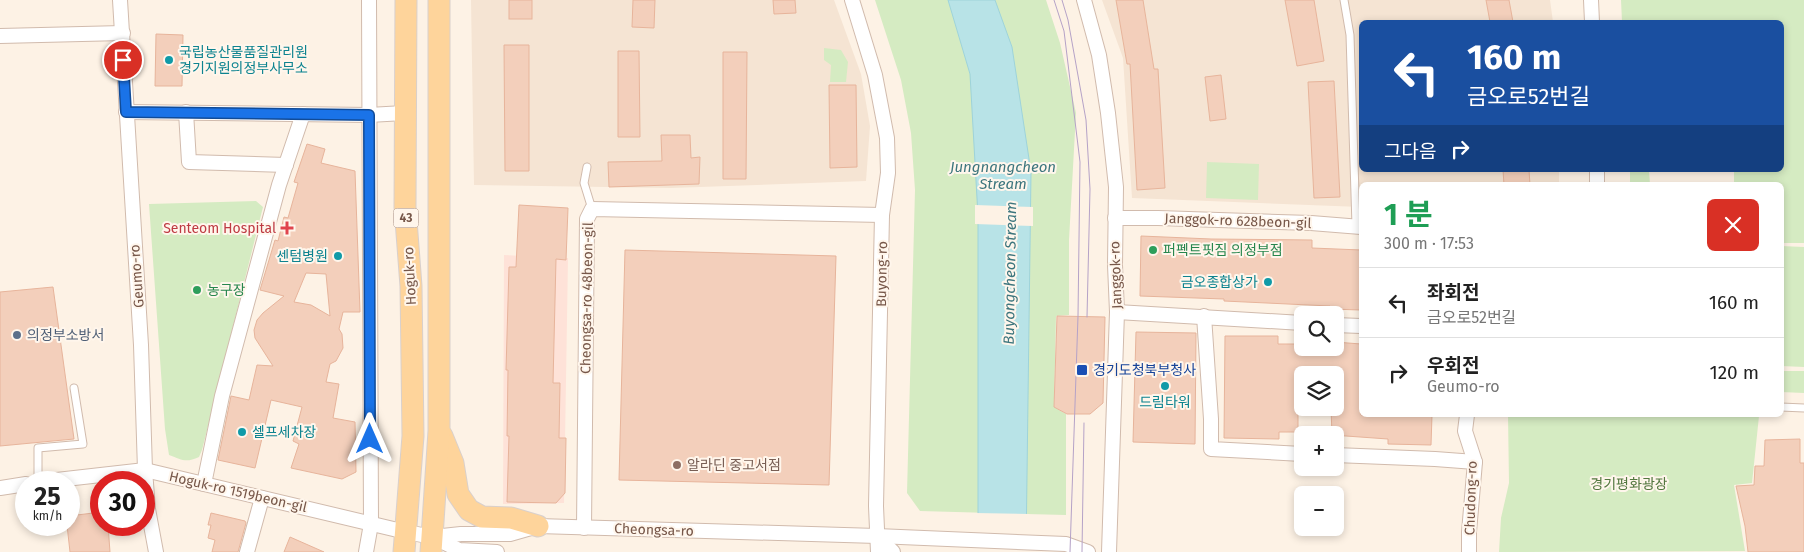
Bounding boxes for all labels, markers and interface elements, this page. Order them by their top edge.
text: 160 m [1467,36,1561,78]
pin [102,39,144,81]
icon: left [1384,40,1449,105]
place label: 국립농산물품질관리원 경기지원의정부사무소 [179,44,308,77]
icon: arrive [109,46,137,74]
marker: 국립농산물품질관리원 경기지원의정부사무소 [163,54,175,66]
text: 금오로52번길 [1467,83,1590,110]
icon: right [1446,135,1474,163]
text: 그다음 [1384,140,1436,163]
water label: Jungnangcheon Stream [949,158,1056,193]
text: 1 분 [1384,197,1433,233]
button: close [1707,199,1759,251]
water label: Buyongcheon Stream [1000,201,1020,345]
road number: 43 [394,208,418,228]
street label: Janggok-ro 628beon-gil [1164,210,1312,232]
place label: Senteom Hospital [163,220,276,237]
marker: Senteom Hospital [280,221,294,235]
street label: Cheongsa-ro 48beon-gil [577,222,597,374]
text: 300 m · 17:53 [1384,234,1474,253]
street label: Buyong-ro [873,241,891,307]
street label: Janggok-ro [1106,241,1126,309]
place label: 퍼펙트핏짐 의정부점 [1163,242,1283,259]
street label: Geumo-ro [126,244,148,308]
marker: 퍼펙트핏짐 의정부점 [1147,244,1159,256]
street label: Hoguk-ro [400,246,420,306]
place label: 센텀병원 [276,248,328,265]
marker: 센텀병원 [332,250,344,262]
place label: 금오종합상가 [1181,274,1258,291]
marker: 금오종합상가 [1262,276,1274,288]
text: 좌회전 [1427,281,1479,304]
place label: 농구장 [207,282,246,299]
marker: 농구장 [191,284,203,296]
icon: left [1384,289,1412,317]
text: 160 m [1709,291,1759,314]
map controls [1294,306,1344,536]
button: search [1294,306,1344,356]
text: 금오로52번길 [1427,308,1516,327]
place label: 의정부소방서 [27,327,104,344]
marker: 의정부소방서 [11,329,23,341]
text: 우회전 [1427,354,1479,377]
icon: right [1384,359,1412,387]
text: 120 m [1709,361,1759,384]
place label: 경기도청북부청사 [1093,362,1196,379]
marker: 경기도청북부청사 [1075,363,1089,377]
button: layers [1294,366,1344,416]
text: Geumo-ro [1427,377,1500,396]
marker: 드림타워 [1159,380,1171,392]
place label: 드림타워 [1139,394,1191,411]
position arrow [343,412,395,464]
place label: 셀프세차장 [252,424,317,441]
marker: 셀프세차장 [236,426,248,438]
button: + [1294,426,1344,476]
place label: 알라딘 중고서점 [687,457,781,474]
marker: 알라딘 중고서점 [671,459,683,471]
street label: Chudong-ro [1461,460,1481,536]
street label: Hoguk-ro 1519beon-gil [167,468,309,516]
speed limit sign: 30 [90,471,155,536]
park label: 경기평화광장 [1590,476,1668,493]
text: 25 [34,482,61,512]
button: − [1294,486,1344,536]
text: km/h [33,509,62,523]
street label: Cheongsa-ro [614,520,694,540]

